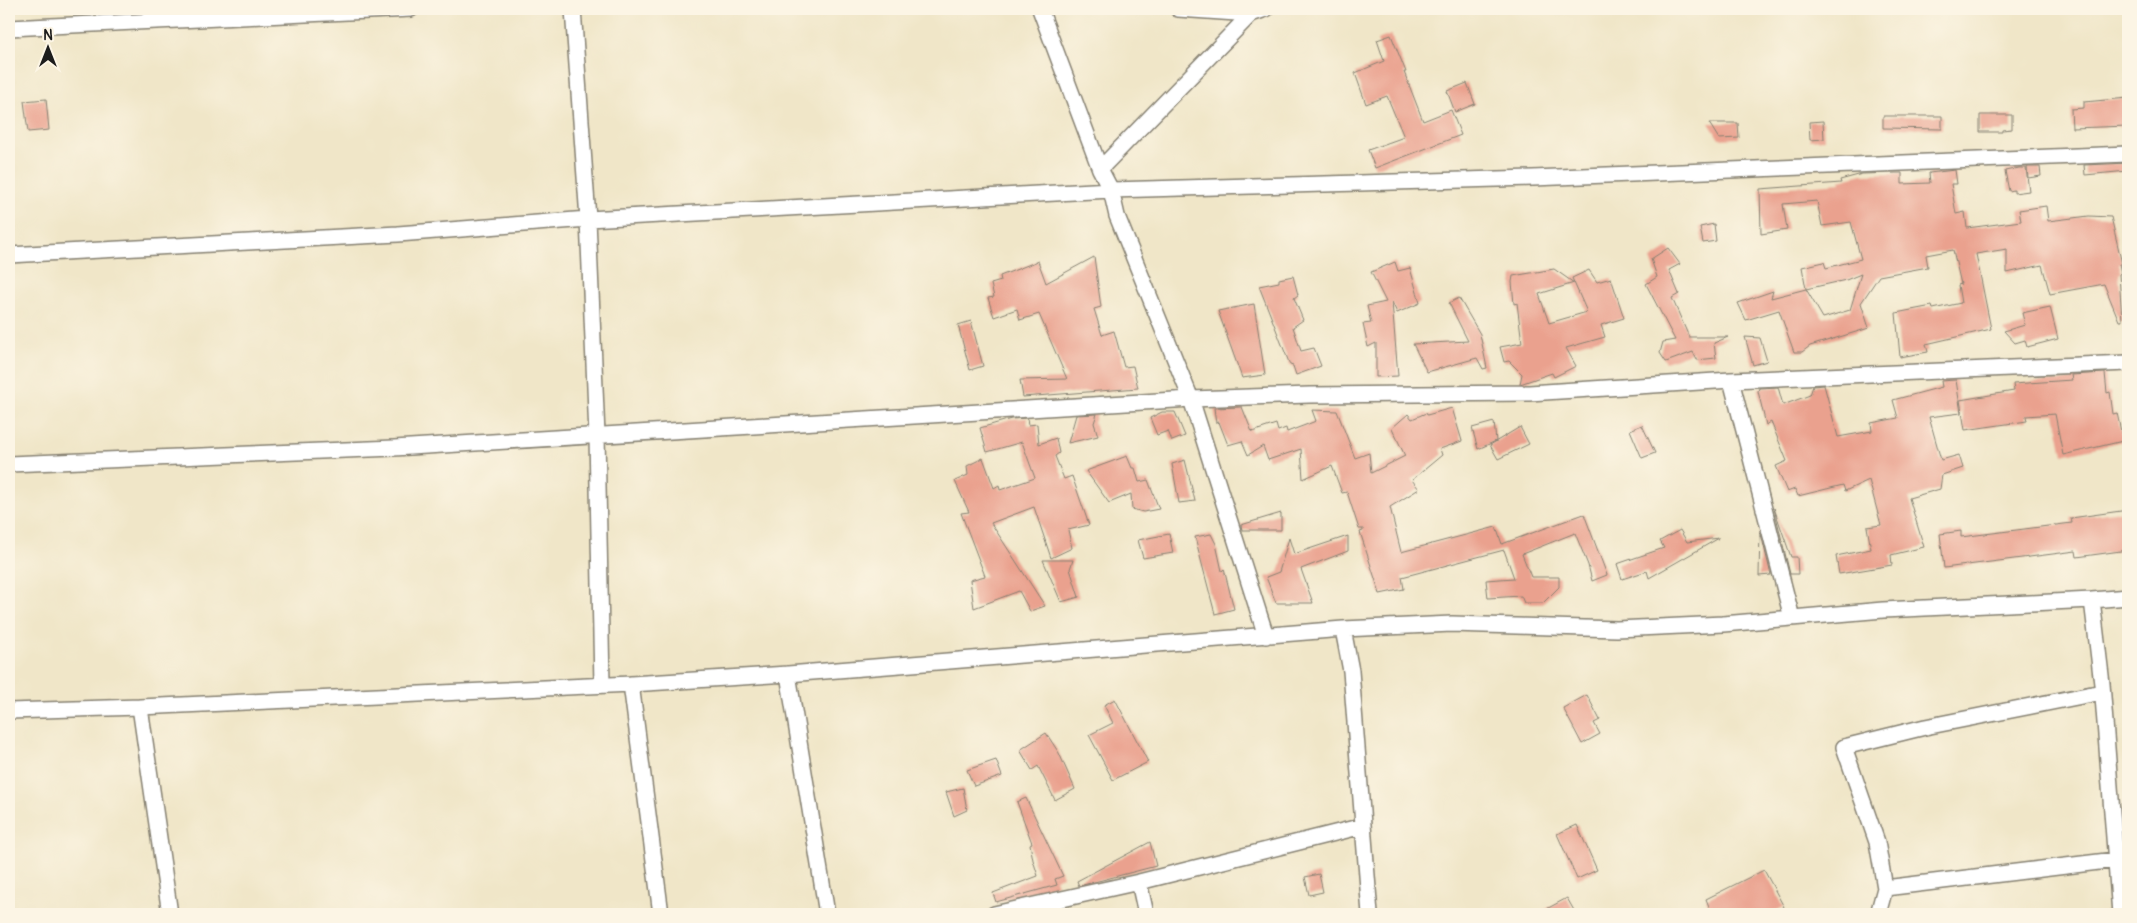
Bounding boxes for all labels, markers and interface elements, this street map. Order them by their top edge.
north arrow [22,22,72,72]
text: N [43,27,53,44]

